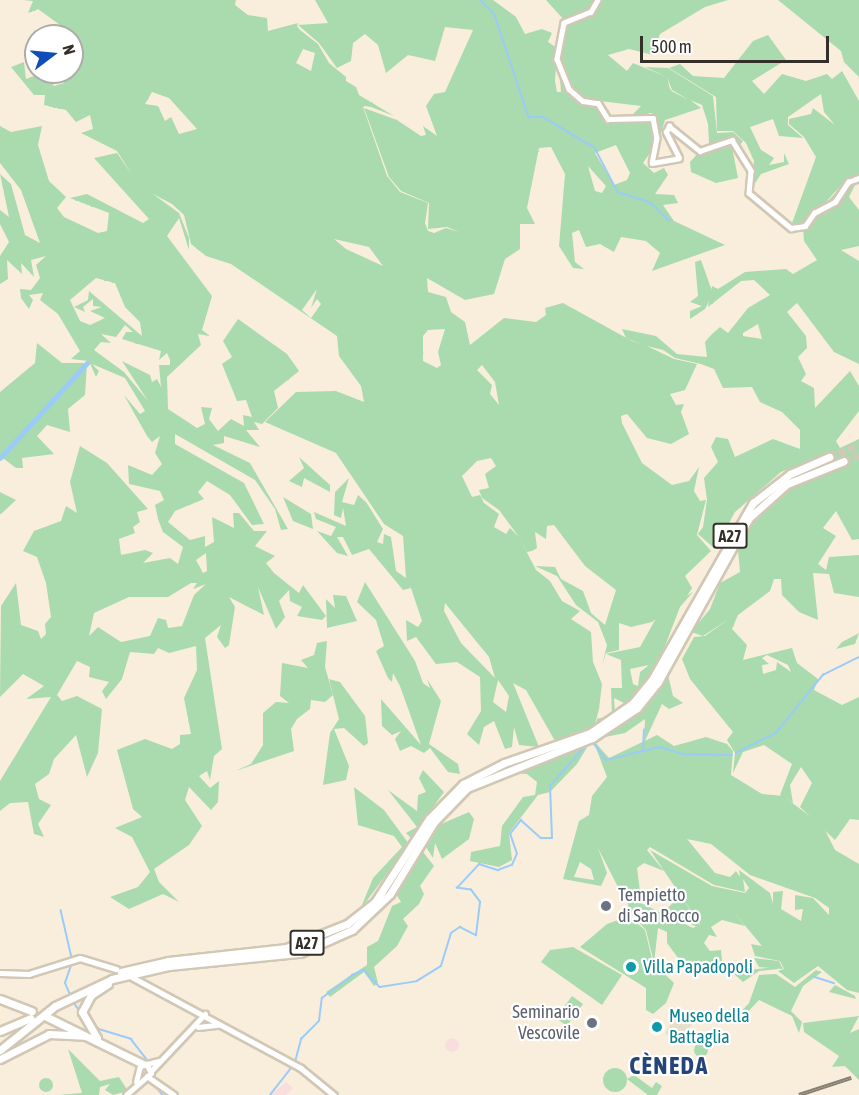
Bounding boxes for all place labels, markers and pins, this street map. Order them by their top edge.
place label: Tempietto di San Rocco [618,885,700,928]
marker: Tempietto di San Rocco [599,899,613,913]
place label: Villa Papadopoli [643,956,753,978]
marker: Villa Papadopoli [624,960,638,974]
place label: Seminario Vescovile [512,1002,580,1044]
place label: Museo della Battaglia [669,1006,750,1048]
marker: Seminario Vescovile [585,1016,599,1030]
marker: Museo della Battaglia [650,1020,664,1034]

